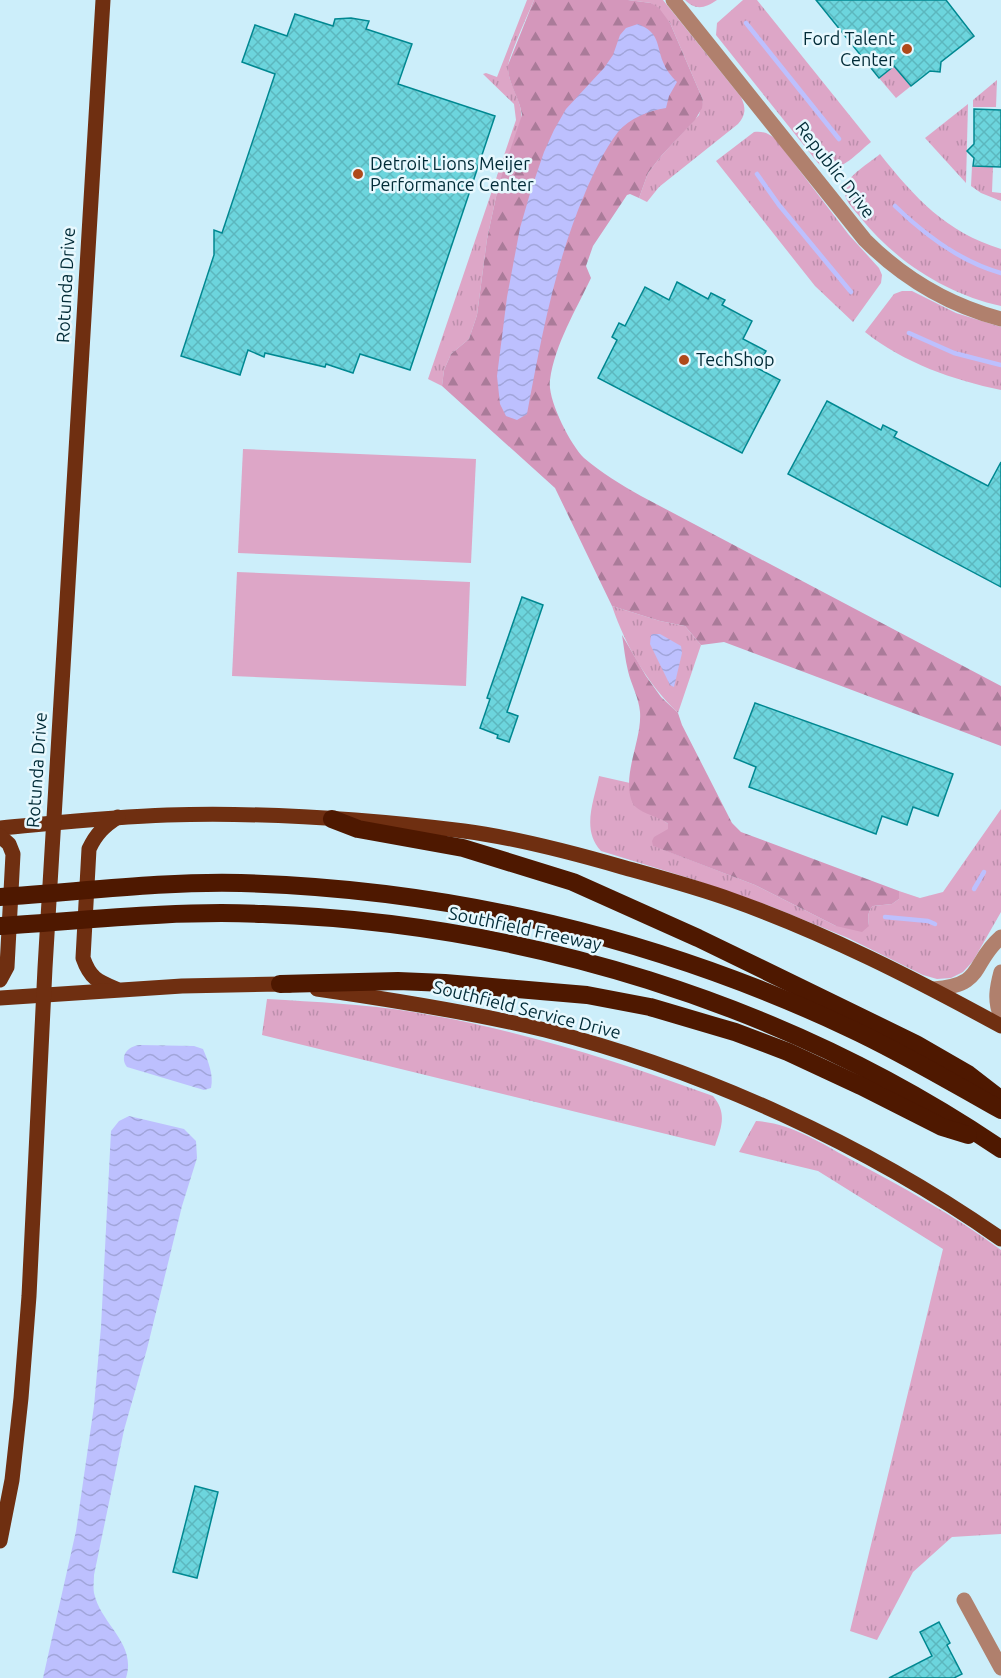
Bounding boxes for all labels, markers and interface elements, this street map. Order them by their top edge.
place label: Ford Talent Center [803,28,895,69]
marker: Ford Talent Center [900,42,914,56]
street label: Republic Drive [792,117,880,221]
place label: Detroit Lions Meijer Performance Center [370,153,534,194]
marker: Detroit Lions Meijer Performance Center [351,167,365,181]
street label: Rotunda Drive [52,227,78,343]
place label: TechShop [696,349,775,369]
marker: TechShop [677,353,691,367]
street label: Rotunda Drive [22,711,50,828]
street label: Southfield Freeway [447,902,604,954]
street label: Southfield Service Drive [431,976,623,1042]

